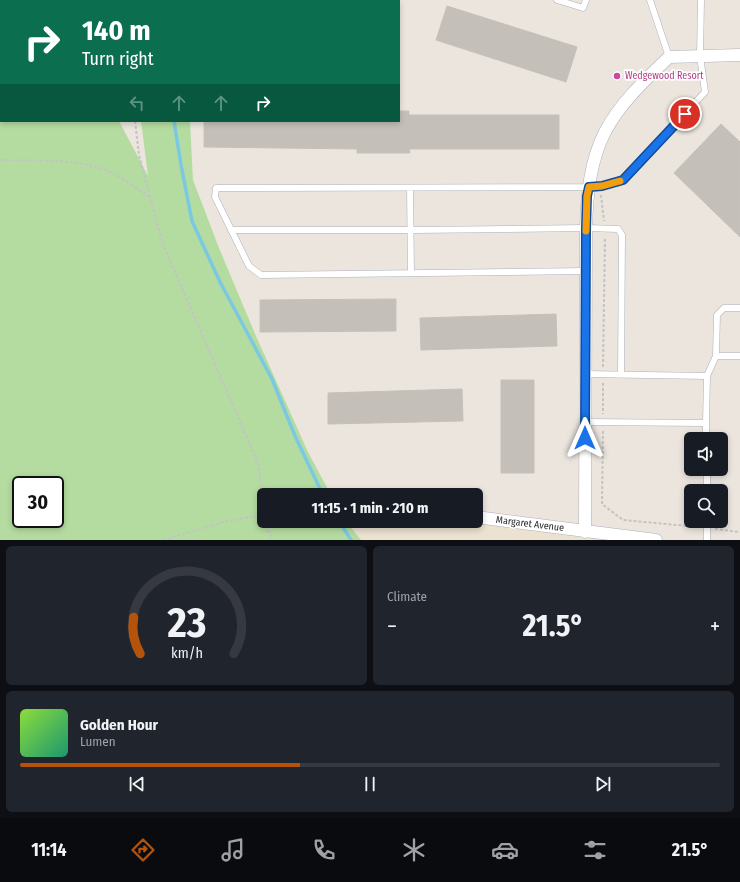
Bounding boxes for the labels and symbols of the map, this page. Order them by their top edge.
place label: Wedgewood Resort [625,70,704,82]
marker: Wedgewood Resort [612,71,622,81]
pin [668,97,702,131]
position arrow [564,417,606,459]
speed limit sign: 30 [12,476,64,528]
street label: Margaret Avenue [495,514,565,534]

